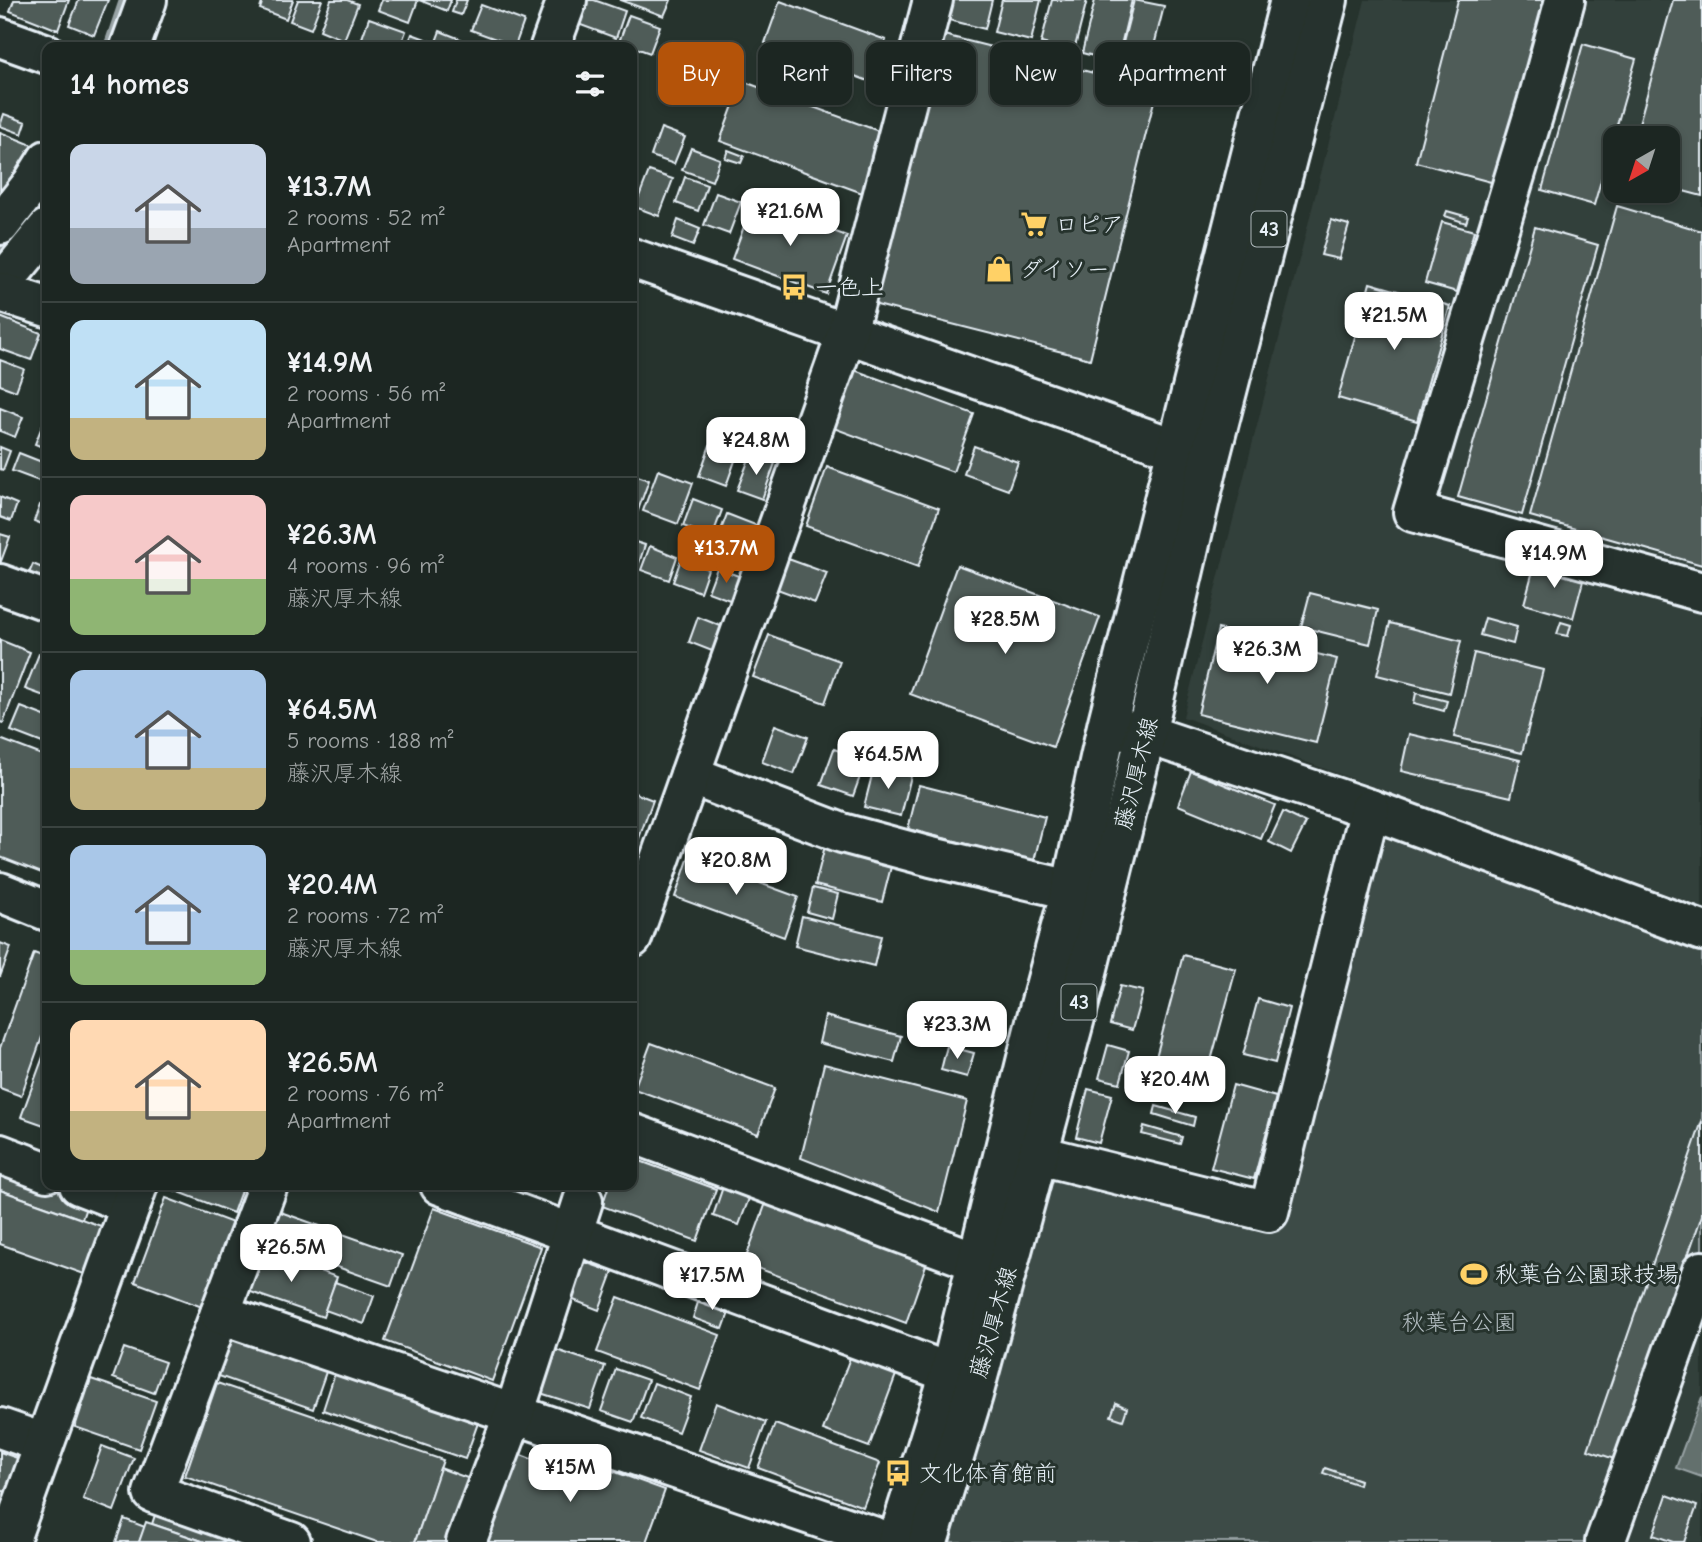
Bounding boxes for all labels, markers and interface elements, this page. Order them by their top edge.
chip: Buy [658,42,744,105]
chip: Rent [758,42,852,105]
chip: Filters [866,42,976,105]
chip: New [990,42,1081,105]
chip: Apartment [1095,42,1250,105]
icon: filters [571,65,609,103]
text: 14 homes [70,67,189,102]
north arrow [1603,126,1680,203]
map controls [1603,126,1680,203]
text: ¥13.7M [287,169,371,204]
icon: home [126,172,210,256]
pin: ¥21.6M [733,188,847,248]
text: ¥21.6M [757,197,823,224]
text: 2 rooms · 52 m² [287,204,445,231]
supermarket icon: ロピア [1019,209,1049,239]
place label: ロピア [1055,211,1124,238]
road number: 43 [1252,212,1286,246]
text: Apartment [287,231,390,258]
shop icon: ダイソー [984,254,1014,284]
place label: ダイソー [1020,256,1110,283]
bus stop icon: 一色上 [779,272,809,302]
place label: 一色上 [815,274,884,301]
pin: ¥21.5M [1337,292,1451,352]
text: ¥21.5M [1361,301,1427,328]
text: ¥14.9M [287,345,373,380]
icon: home [126,348,210,432]
text: 2 rooms · 56 m² [287,380,445,407]
text: Apartment [287,407,390,434]
pin: ¥24.8M [699,418,813,477]
text: ¥24.8M [722,426,790,453]
text: ¥26.3M [287,517,377,552]
icon: home [126,523,210,607]
pin: ¥13.7M [669,526,783,585]
pin: ¥14.9M [1497,530,1611,590]
text: ¥13.7M [694,534,758,561]
text: ¥14.9M [1521,539,1587,566]
text: 4 rooms · 96 m² [287,552,444,579]
text: 藤沢厚木線 [287,585,402,612]
pin: ¥28.5M [948,596,1062,656]
text: ¥28.5M [970,605,1040,632]
pin: ¥26.3M [1210,626,1324,686]
text: ¥26.3M [1233,635,1301,662]
text: ¥64.5M [287,692,377,727]
icon: home [126,698,210,782]
street label: 藤沢厚木線 [1109,714,1163,832]
text: 5 rooms · 188 m² [287,727,453,754]
pin: ¥64.5M [831,732,945,791]
text: ¥64.5M [853,740,923,767]
text: 藤沢厚木線 [287,760,402,787]
pin: ¥20.8M [679,838,793,897]
text: ¥20.8M [701,846,771,873]
text: ¥20.4M [287,867,378,902]
icon: home [126,873,210,957]
text: 2 rooms · 72 m² [287,902,443,929]
text: 藤沢厚木線 [287,935,402,962]
road number: 43 [1062,984,1096,1020]
pin: ¥23.3M [900,1002,1014,1061]
text: ¥23.3M [923,1010,991,1037]
text: ¥26.5M [287,1045,378,1080]
icon: home [126,1048,210,1132]
pin: ¥20.4M [1118,1056,1232,1116]
text: ¥20.4M [1140,1065,1210,1092]
text: 2 rooms · 76 m² [287,1080,443,1107]
text: Apartment [287,1107,390,1134]
pin: ¥26.5M [234,1224,348,1284]
text: ¥26.5M [256,1233,326,1260]
pin: ¥17.5M [655,1252,769,1312]
sports icon: 秋葉台公園球技場 [1459,1259,1489,1289]
text: ¥17.5M [679,1261,745,1288]
place label: 秋葉台公園球技場 [1495,1261,1679,1288]
street label: 藤沢厚木線 [965,1263,1022,1381]
park label: 秋葉台公園 [1402,1309,1517,1336]
pin: ¥15M [529,1444,611,1504]
text: ¥15M [544,1453,596,1480]
bus stop icon: 文化体育館前 [883,1458,913,1488]
place label: 文化体育館前 [919,1460,1057,1487]

